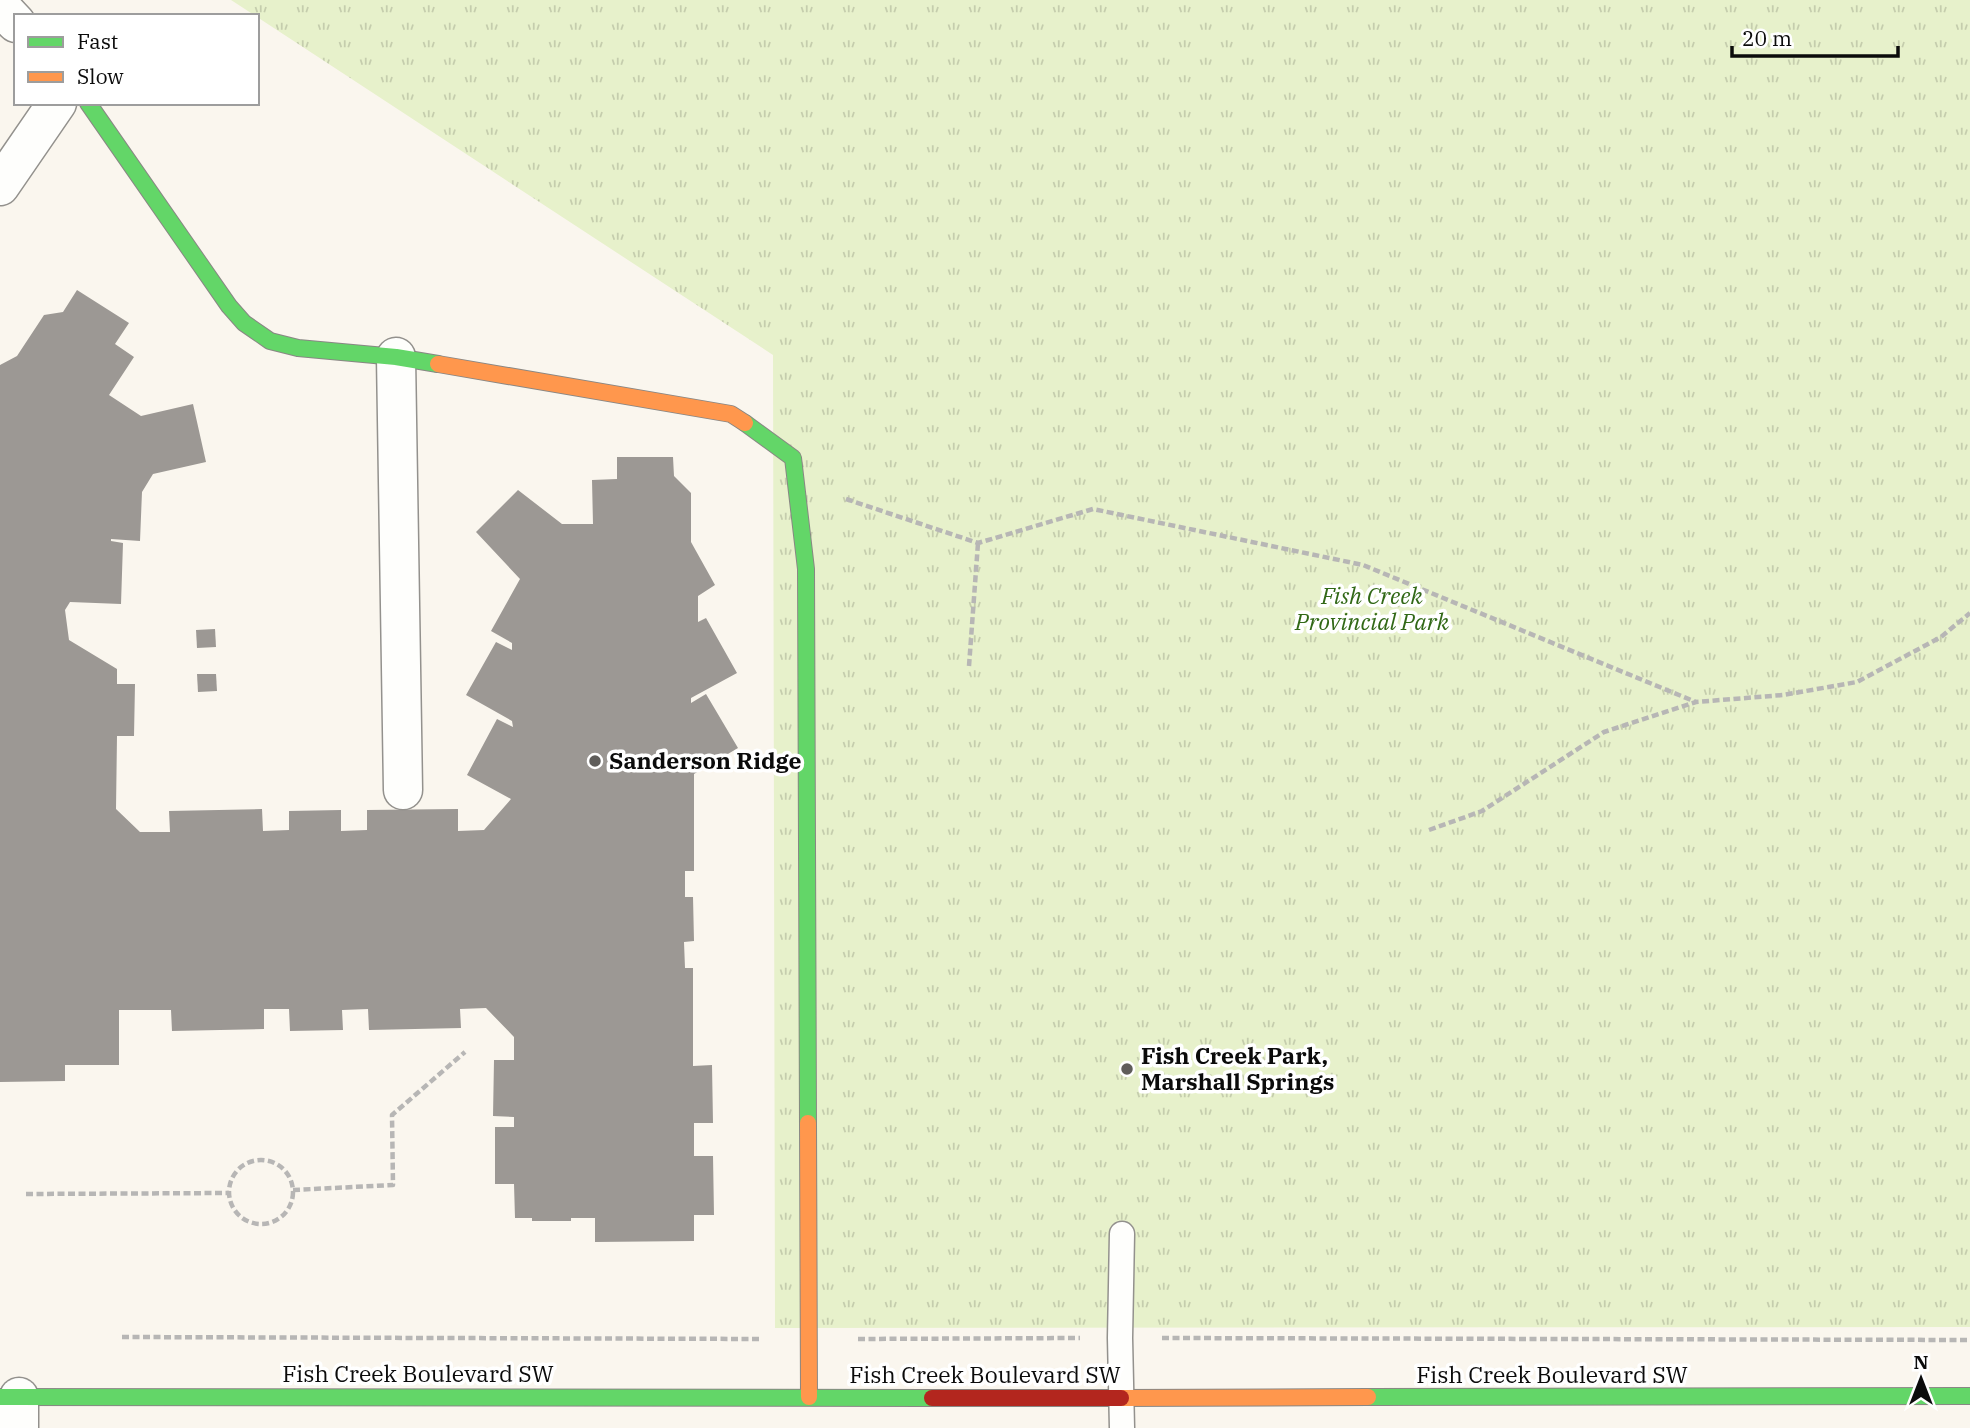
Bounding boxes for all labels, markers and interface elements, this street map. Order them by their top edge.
legend [14,14,259,105]
scale bar [1732,14,1898,58]
text: 20 m [1742,24,1792,52]
text: Fast [77,27,118,55]
text: Slow [77,62,124,90]
park label: Fish Creek Provincial Park [1294,580,1450,636]
place label: Sanderson Ridge [609,745,801,775]
marker: Sanderson Ridge [587,753,603,769]
place label: Fish Creek Park, Marshall Springs [1141,1040,1334,1096]
marker: Fish Creek Park, Marshall Springs [1119,1061,1135,1077]
north arrow [1886,1344,1956,1414]
text: N [1913,1350,1929,1374]
street label: Fish Creek Boulevard SW [282,1358,554,1388]
street label: Fish Creek Boulevard SW [849,1359,1121,1389]
street label: Fish Creek Boulevard SW [1416,1359,1688,1389]

